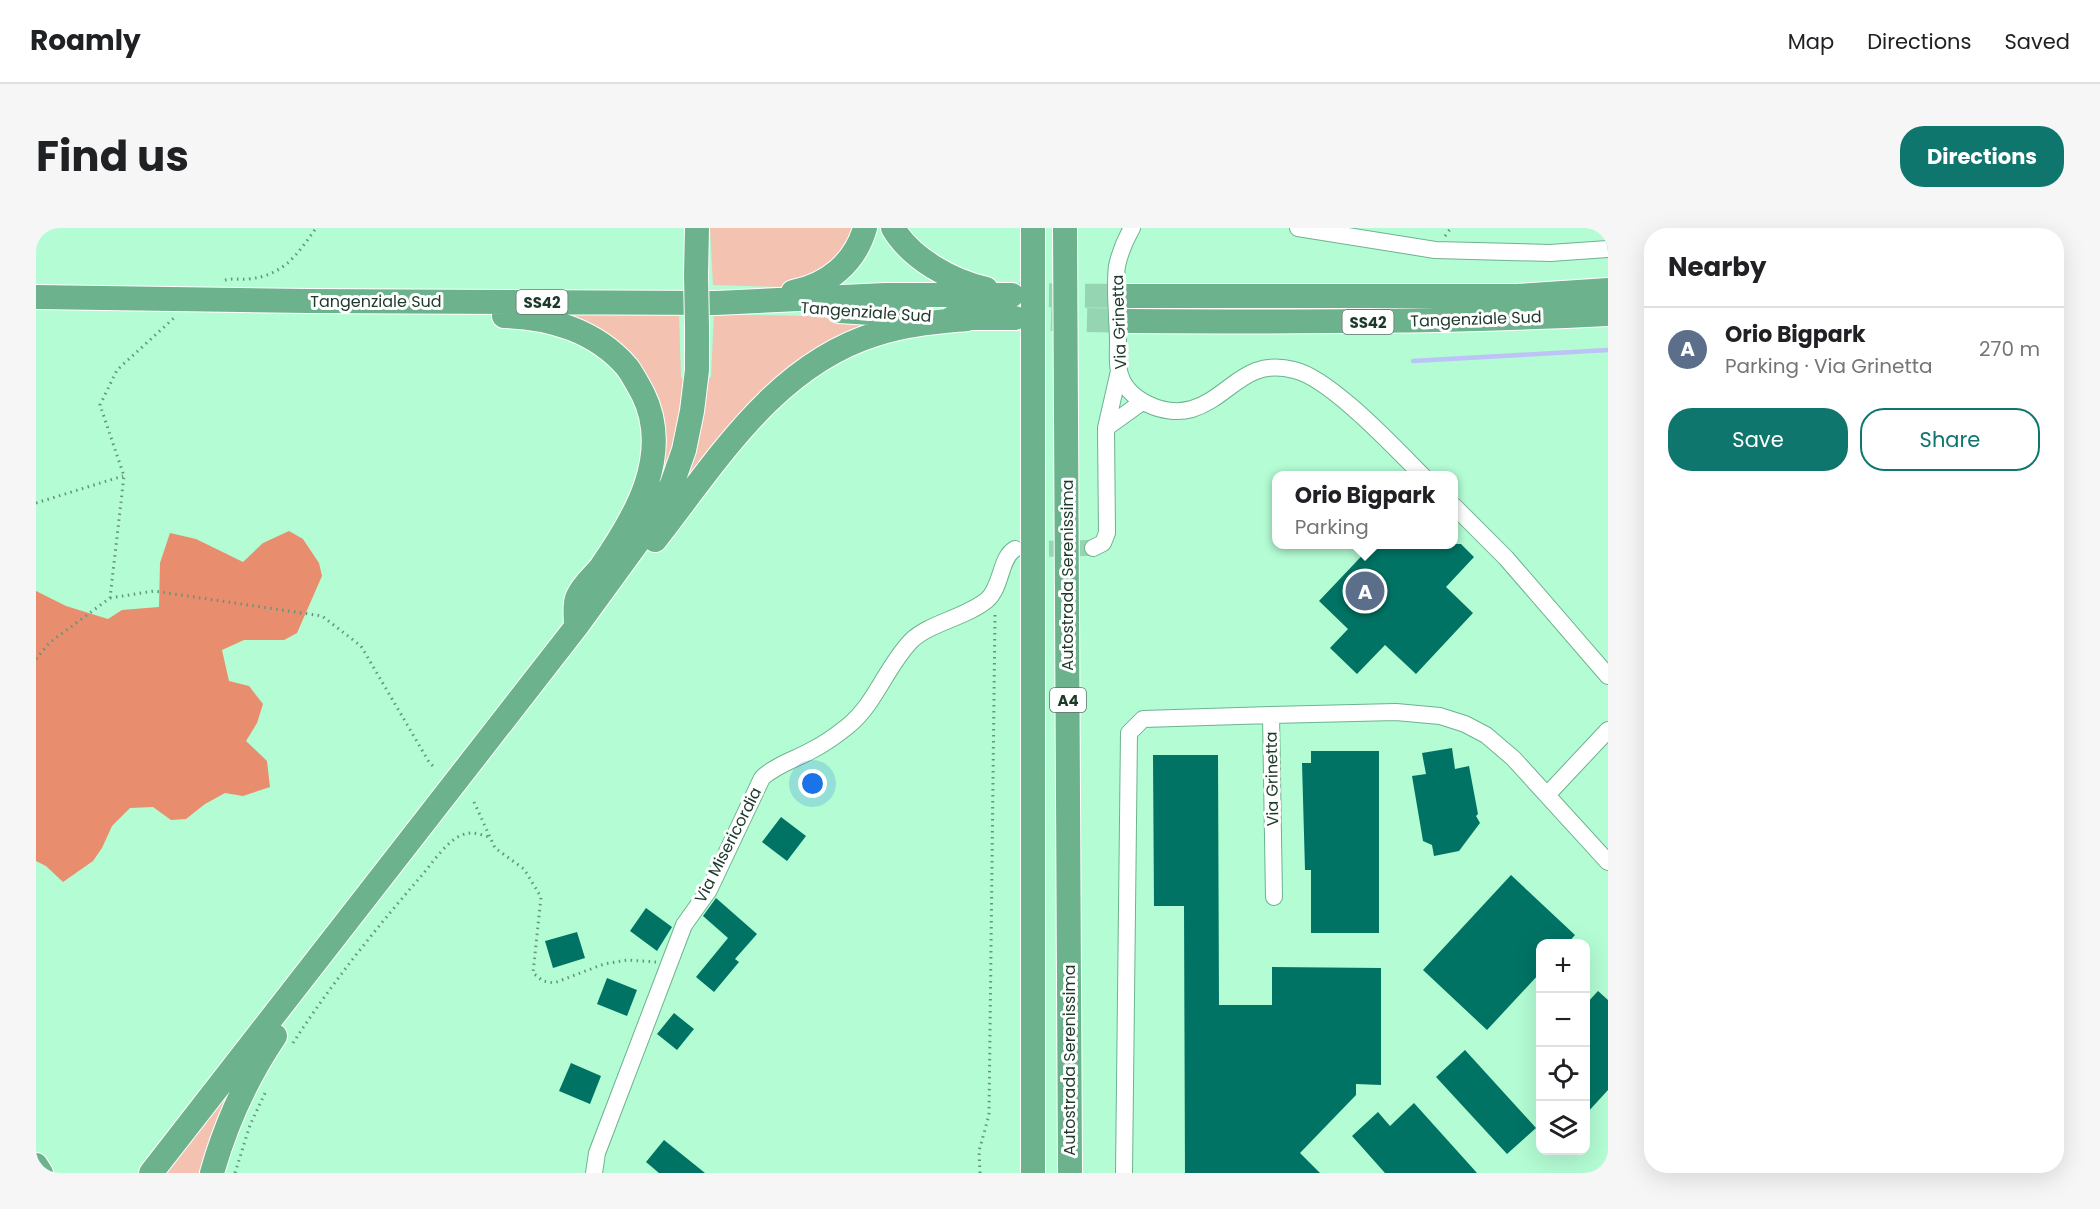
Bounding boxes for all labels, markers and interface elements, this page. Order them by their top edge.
text: Roamly [30,21,141,60]
text: Map [1788,27,1834,56]
text: Directions [1867,27,1971,56]
text: Saved [2004,27,2070,56]
button: Directions [1900,126,2064,187]
text: Find us [36,127,189,186]
text: Nearby [1668,249,1766,285]
street label: Via Grinetta [1106,274,1132,370]
street label: Tangenziale Sud [310,290,442,313]
road number: SS42 [516,290,568,314]
street label: Tangenziale Sud [800,296,932,328]
street label: Tangenziale Sud [1410,305,1542,333]
road number: SS42 [1342,310,1394,334]
text: Orio Bigpark [1725,319,1866,350]
text: A [1680,335,1695,363]
text: 270 m [1979,335,2040,363]
text: Parking · Via Grinetta [1725,352,1933,380]
button: Save [1668,408,1848,471]
button: Share [1860,408,2040,471]
popup [1272,471,1458,549]
street label: Autostrada Serenissima [1056,479,1079,671]
text: Orio Bigpark [1295,480,1435,511]
text: Parking [1295,513,1369,541]
pin: A [1346,568,1384,614]
road number: A4 [1050,688,1086,712]
street label: Via Grinetta [1260,731,1284,827]
your location [798,769,827,798]
street label: Via Misericordia [689,783,767,907]
map controls [1536,939,1590,1155]
button: + [1536,939,1590,993]
street label: Autostrada Serenissima [1058,964,1081,1156]
button: − [1536,993,1590,1047]
button: locate [1536,1047,1590,1101]
button: layers [1536,1101,1590,1155]

